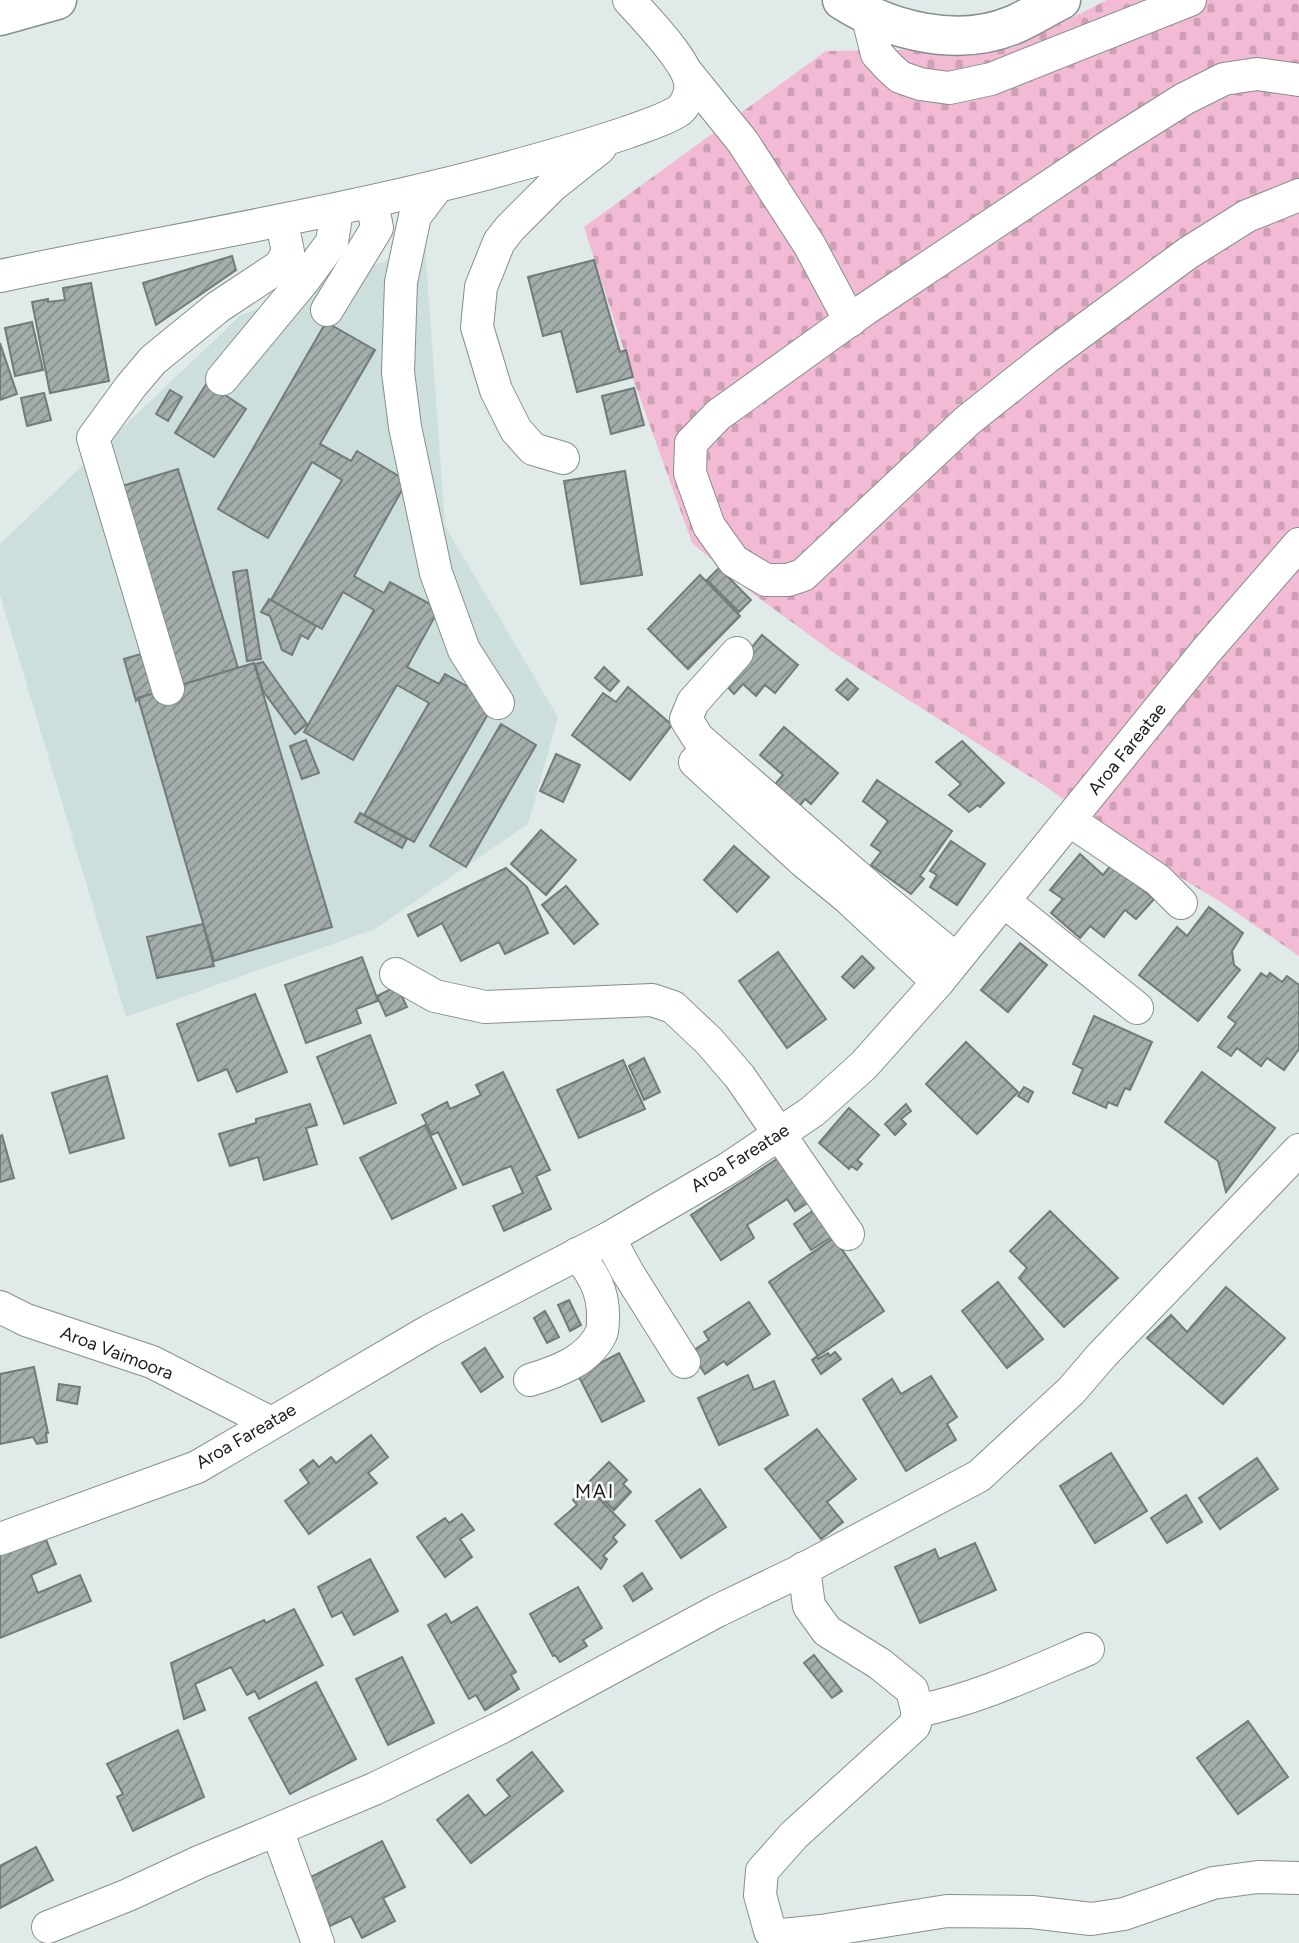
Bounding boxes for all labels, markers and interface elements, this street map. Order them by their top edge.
street label: Aroa Fareatae [1083,698,1171,799]
street label: Aroa Fareatae [687,1119,793,1197]
street label: Aroa Vaimoora [58,1321,176,1385]
street label: Aroa Fareatae [192,1398,300,1474]
district label: MAI [575,1480,615,1503]

